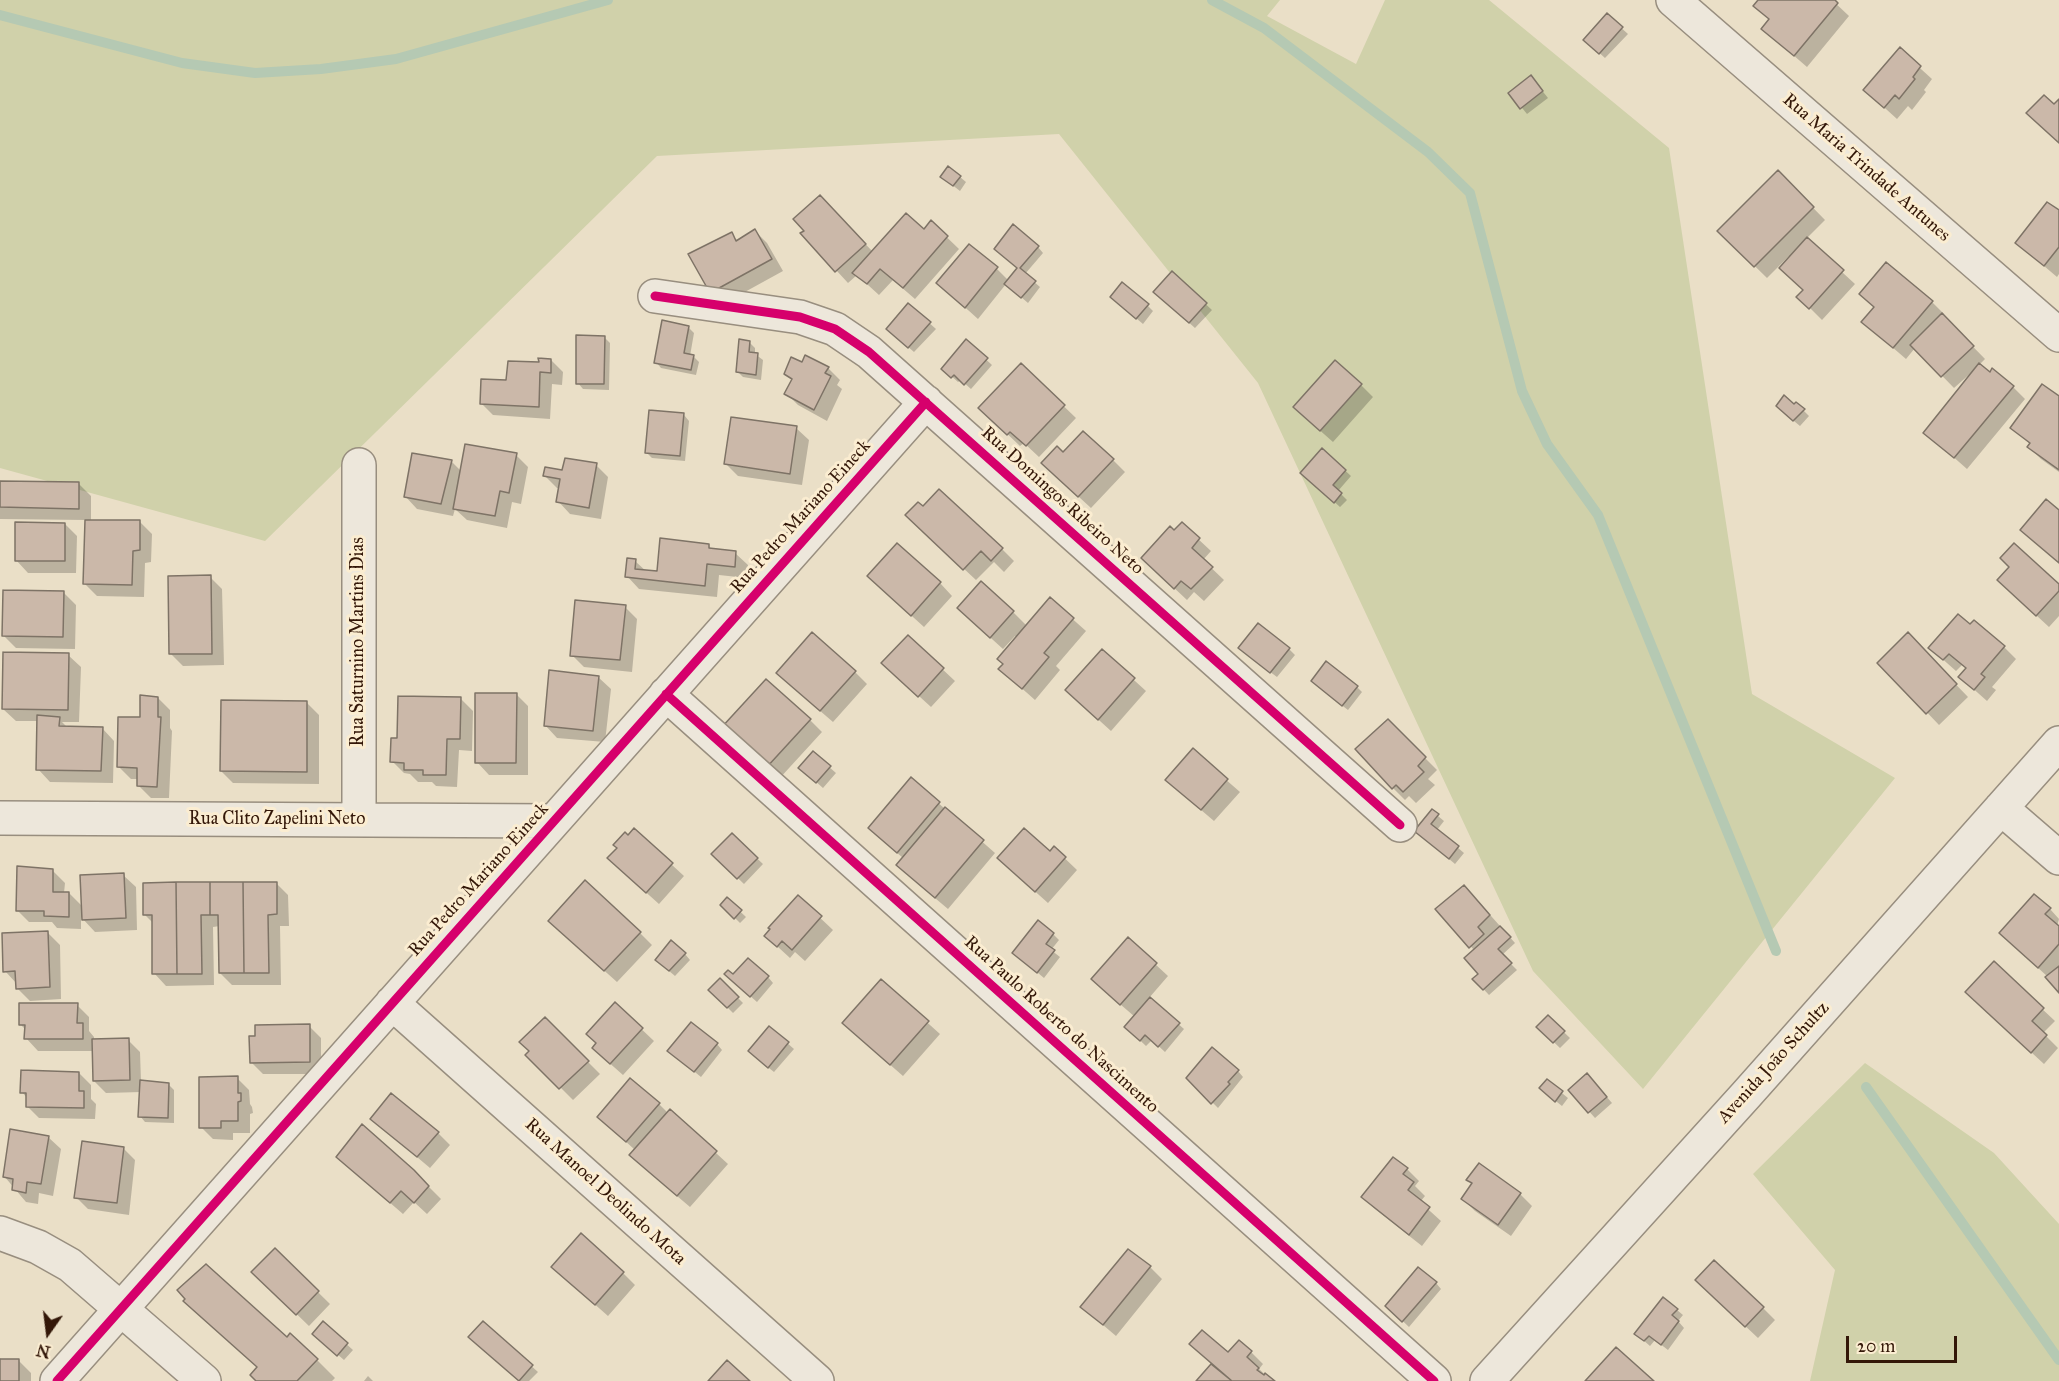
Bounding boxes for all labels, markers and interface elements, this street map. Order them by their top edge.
street label: Rua Maria Trindade Antunes [1778,89,1954,247]
street label: Rua Domingos Ribeiro Neto [976,422,1148,580]
street label: Rua Pedro Mariano Eineck [726,436,876,598]
street label: Rua Saturnino Martins Dias [348,537,370,747]
street label: Rua Pedro Mariano Eineck [404,799,554,961]
street label: Rua Clito Zapelini Neto [189,809,365,831]
street label: Rua Paulo Roberto do Nascimento [959,932,1163,1118]
street label: Avenida João Schultz [1714,998,1834,1128]
street label: Rua Manoel Deolindo Mota [520,1114,690,1270]
north arrow [18,1303,78,1363]
scale bar [1849,1324,1960,1362]
text: 20 m [1857,1335,1895,1357]
text: N [35,1340,52,1362]

